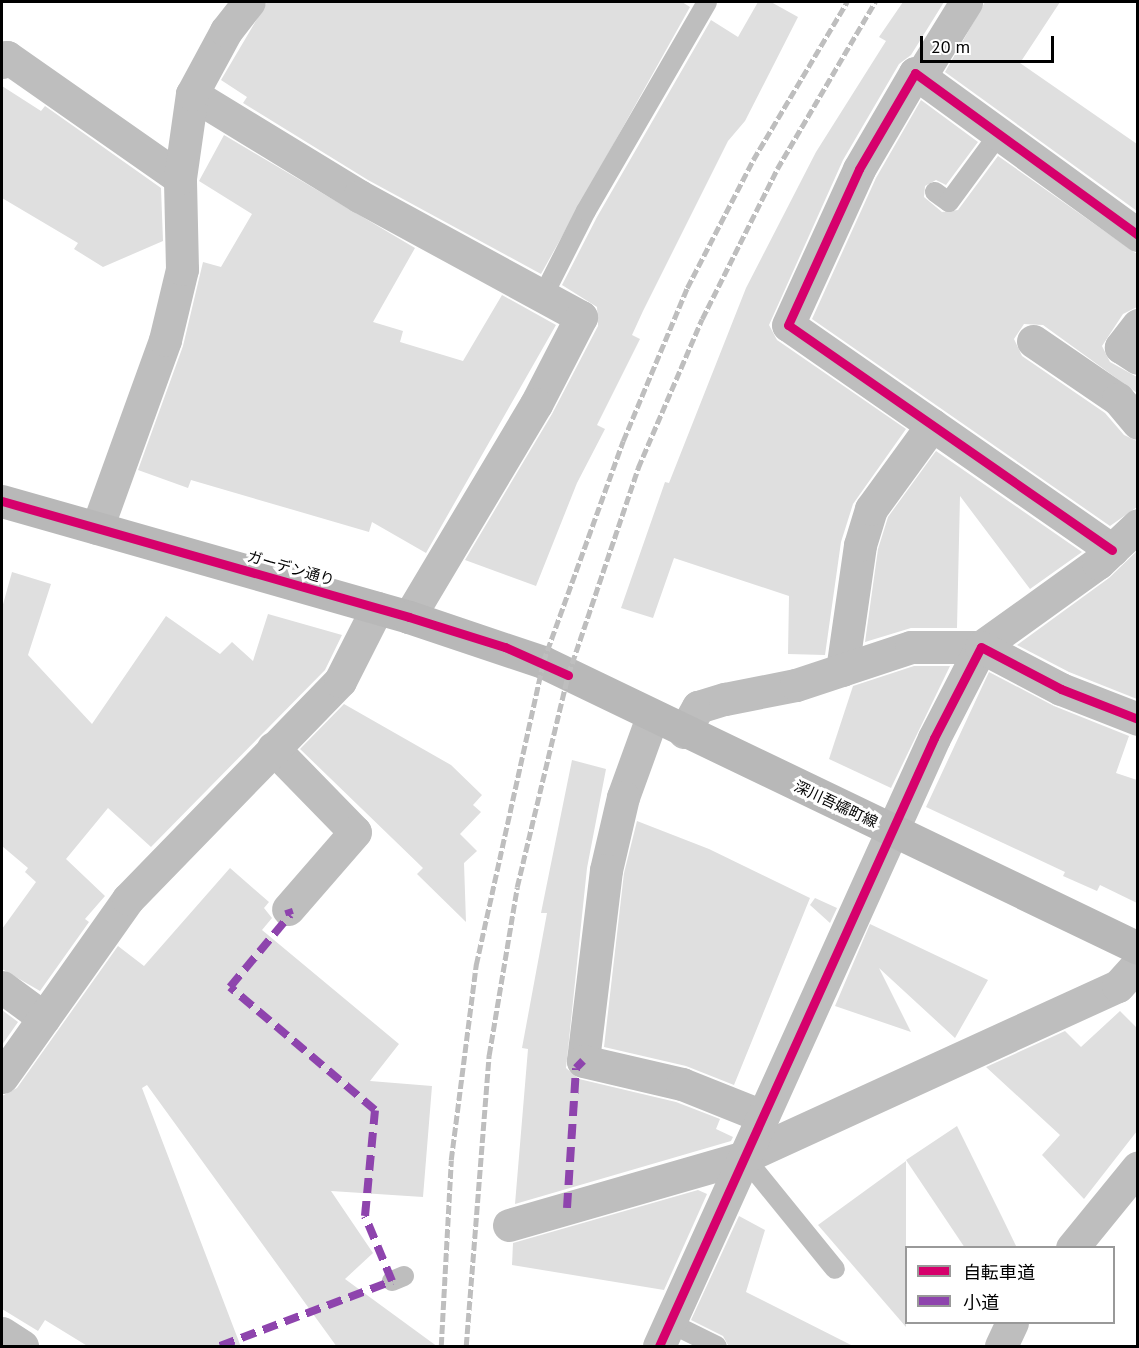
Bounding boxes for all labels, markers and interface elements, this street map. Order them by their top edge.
scale bar [923,24,1056,62]
text: 20 m [931,35,970,58]
street label: ガーデン通り [245,547,337,589]
street label: 深川吾嬬町線 [791,777,881,831]
legend [905,1246,1115,1324]
text: 自転車道 [963,1261,1035,1284]
text: 小道 [963,1291,999,1314]

